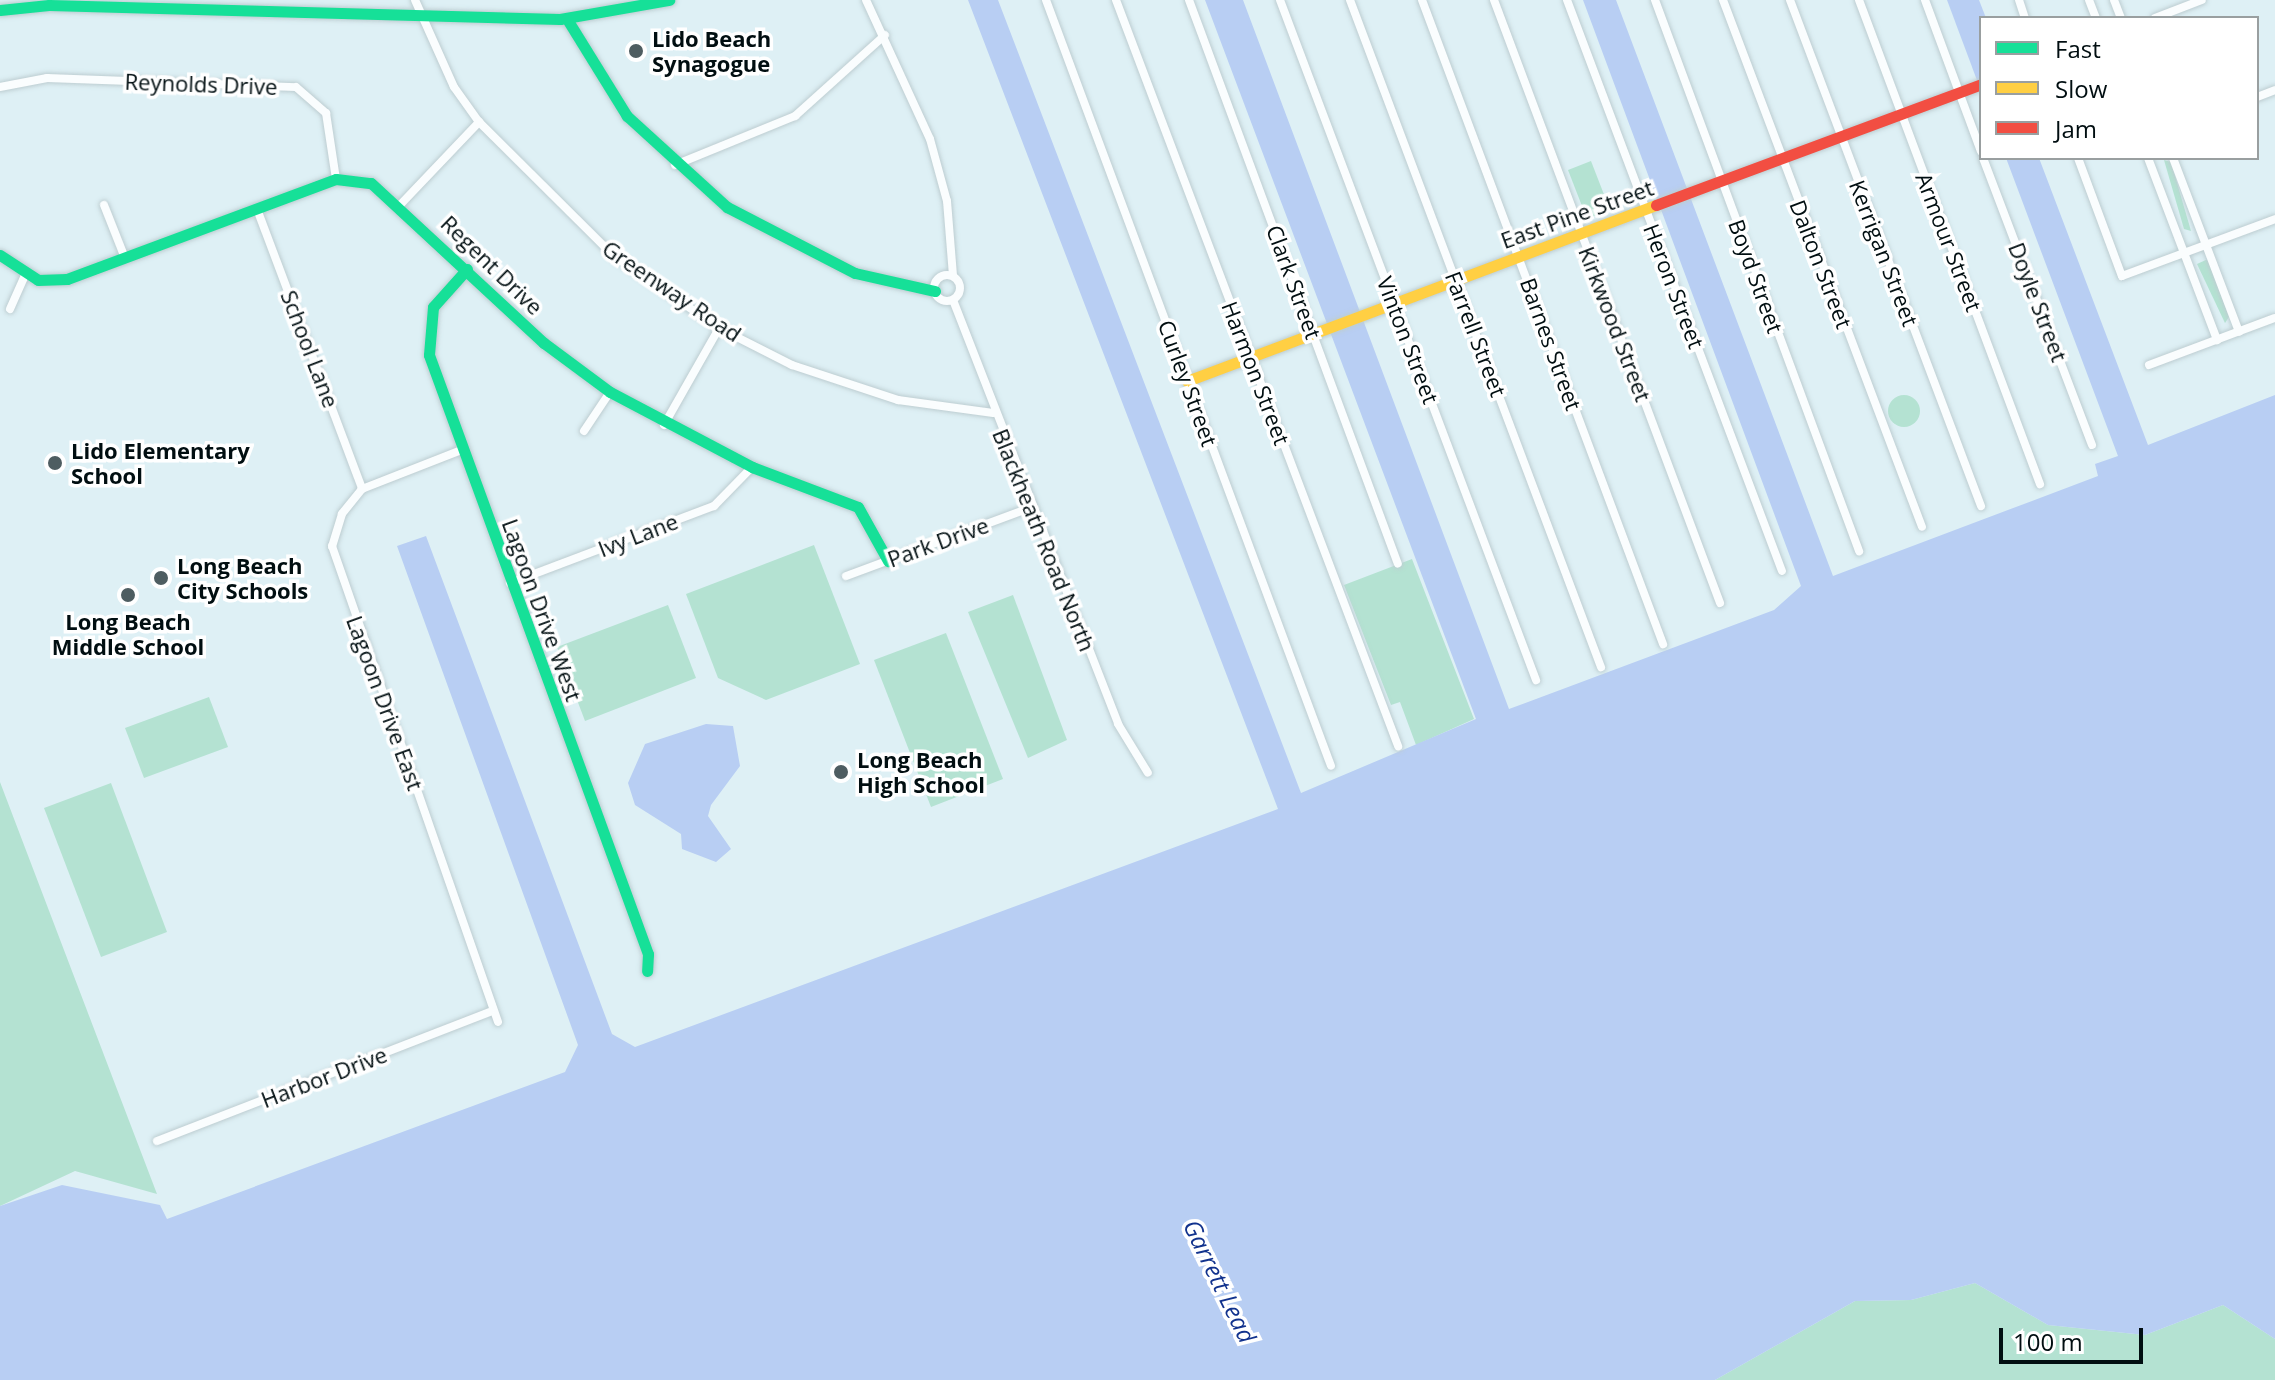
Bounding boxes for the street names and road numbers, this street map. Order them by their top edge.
street label: Reynolds Drive [124,68,278,100]
street label: Armour Street [1910,169,1988,315]
street label: East Pine Street [1497,174,1657,254]
street label: Kerrigan Street [1844,176,1924,330]
street label: Dalton Street [1784,196,1858,332]
street label: Regent Drive [436,210,548,320]
street label: Boyd Street [1723,216,1789,336]
street label: Heron Street [1638,220,1710,352]
street label: Clark Street [1261,221,1327,343]
street label: Greenway Road [598,235,746,347]
street label: Doyle Street [2003,239,2073,365]
street label: Kirkwood Street [1573,243,1657,405]
street label: Farrell Street [1440,268,1512,400]
street label: Vinton Street [1372,273,1444,407]
street label: Barnes Street [1515,274,1587,414]
street label: School Lane [276,287,344,411]
street label: Harmon Street [1216,297,1296,449]
street label: Curley Street [1153,316,1223,450]
street label: Blackheath Road North [987,425,1101,655]
street label: Ivy Lane [594,508,682,562]
street label: Park Drive [884,512,992,572]
street label: Lagoon Drive West [497,515,587,705]
street label: Lagoon Drive East [341,612,429,794]
street label: Harbor Drive [257,1041,391,1113]

